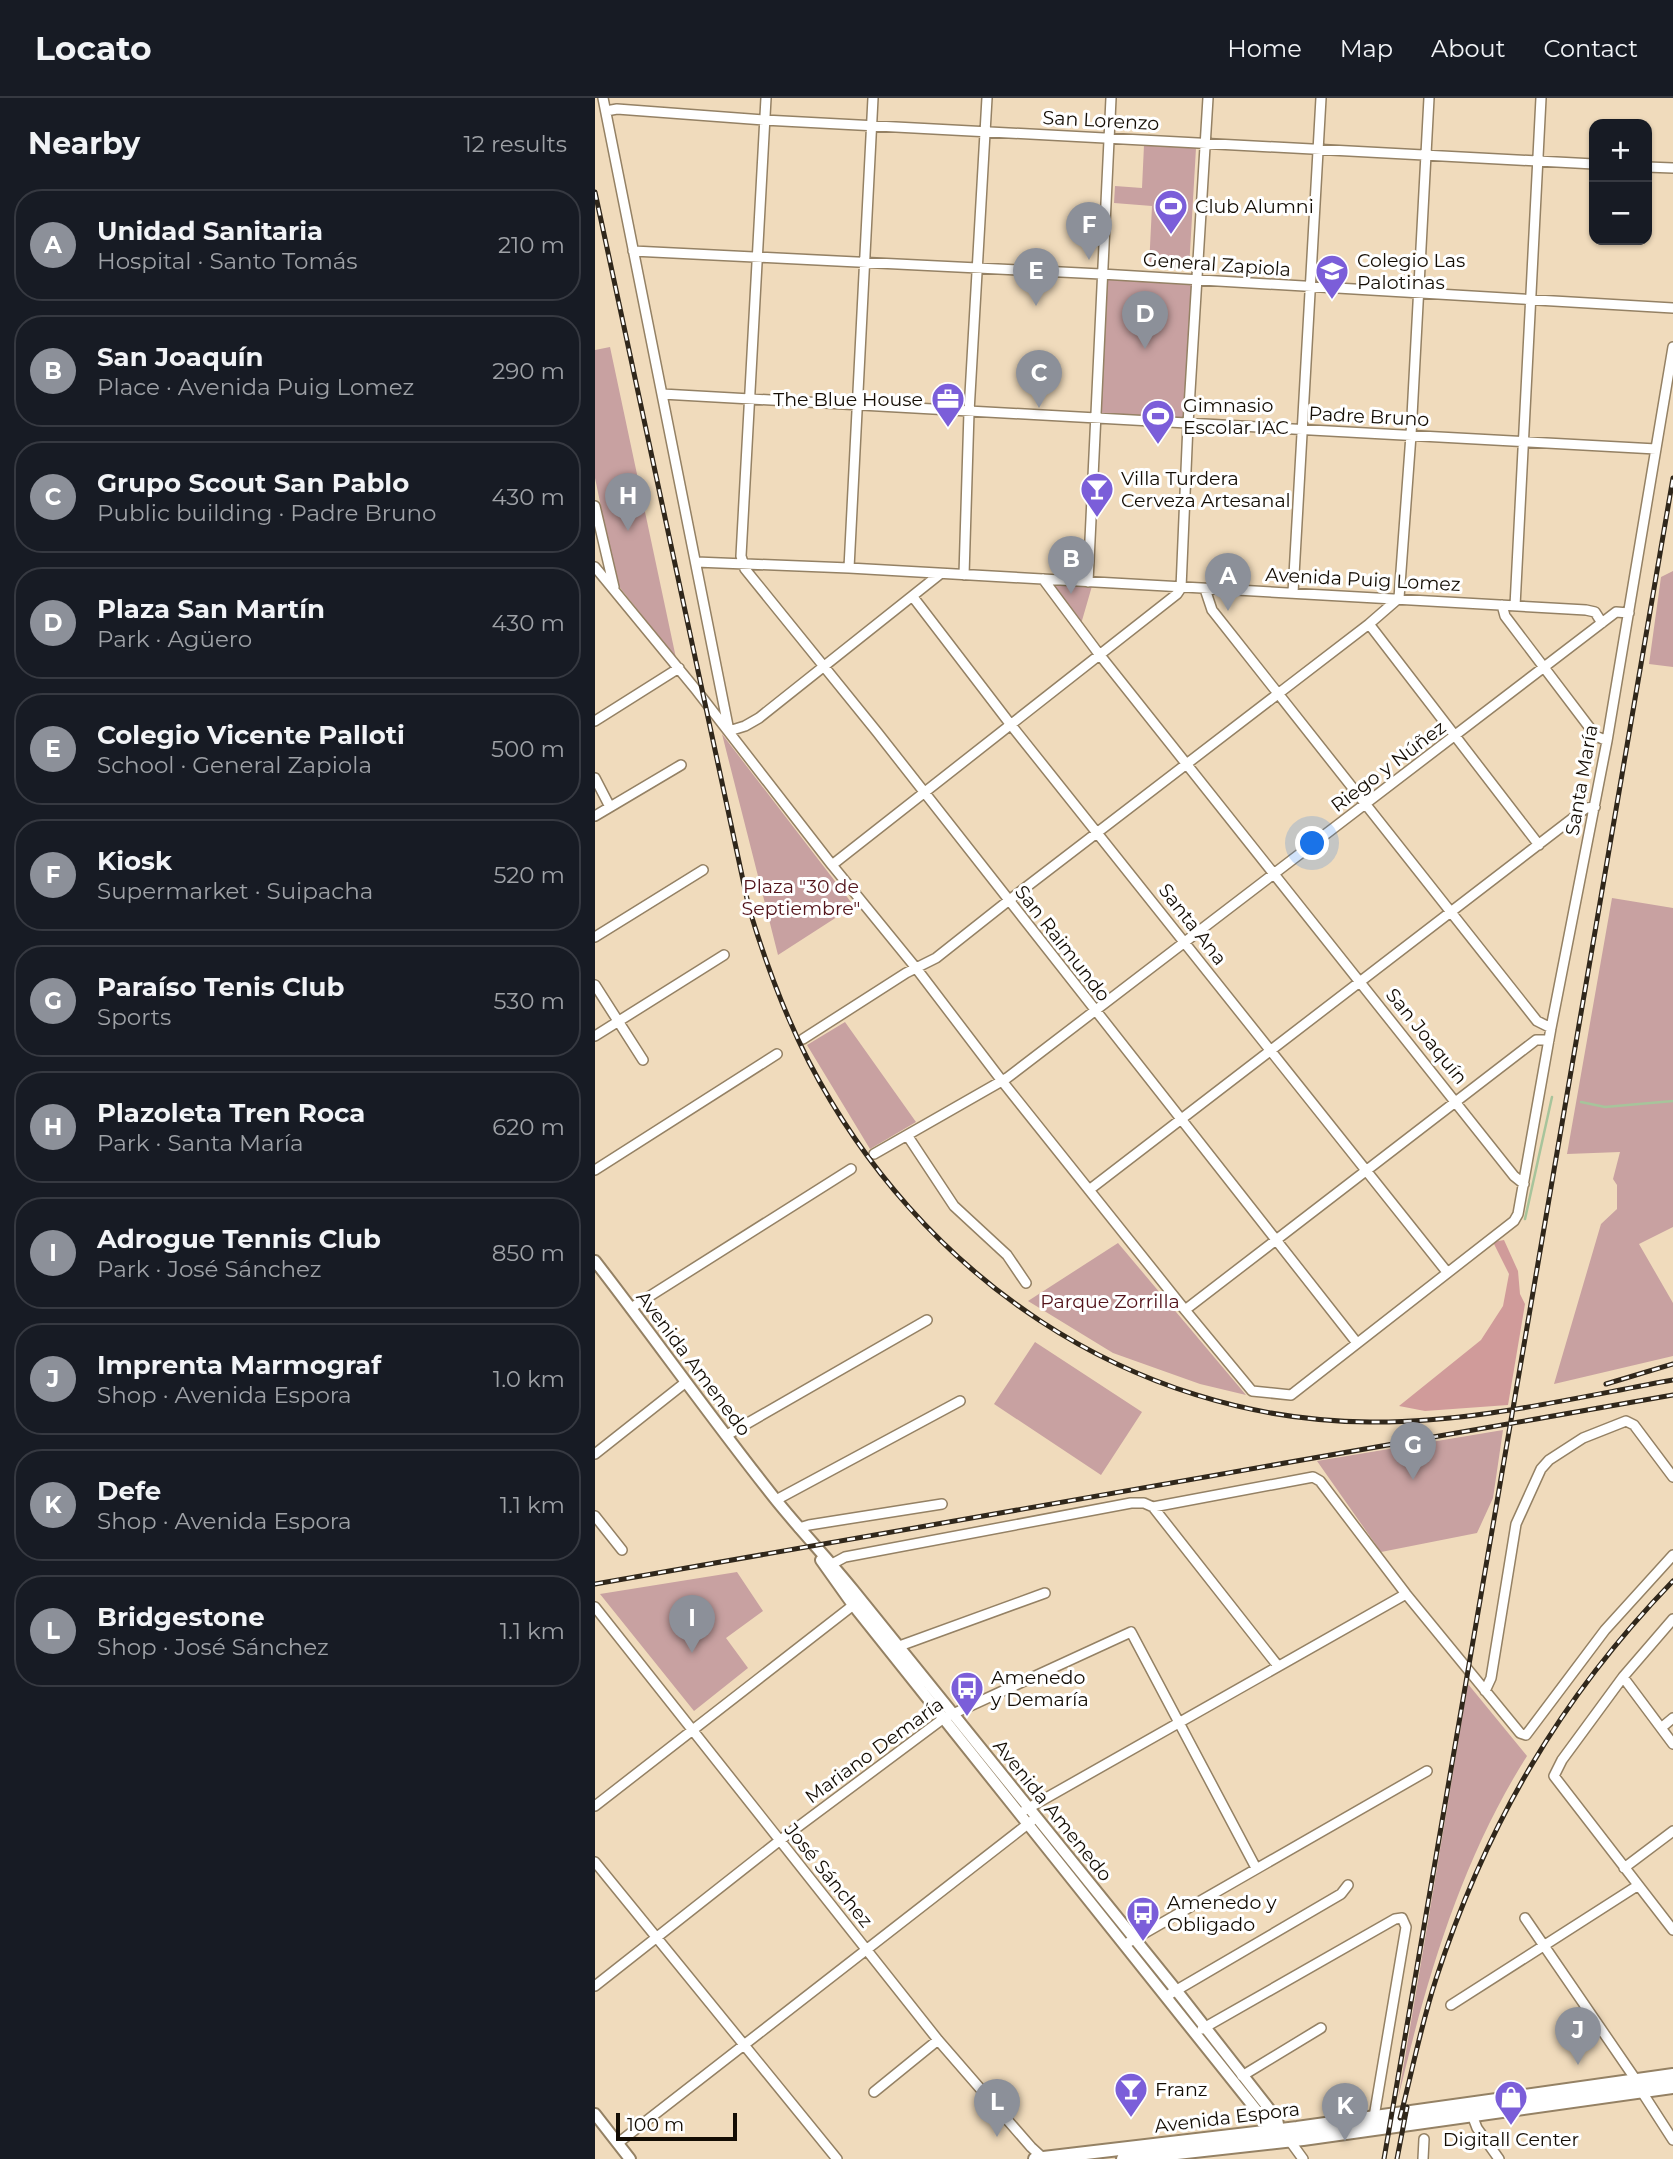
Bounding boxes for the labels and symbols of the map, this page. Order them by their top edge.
street label: San Lorenzo [1042,106,1160,135]
sports icon: Club Alumni [1152,187,1190,236]
place label: Club Alumni [1195,195,1314,218]
pin: F [1066,202,1112,260]
pin: E [1013,248,1059,306]
street label: General Zapiola [1142,248,1292,281]
place label: Colegio Las Palotinas [1357,249,1465,294]
school or university icon: Colegio Las Palotinas [1313,252,1351,301]
pin: D [1122,291,1168,349]
pin: C [1016,350,1062,408]
office icon: The Blue House [929,380,967,429]
place label: The Blue House [773,388,923,411]
place label: Gimnasio Escolar IAC [1183,394,1289,439]
sports icon: Gimnasio Escolar IAC [1139,397,1177,446]
street label: Padre Bruno [1308,402,1430,431]
place label: Villa Turdera Cerveza Artesanal [1121,467,1291,512]
bar icon: Villa Turdera Cerveza Artesanal [1078,470,1116,519]
pin: H [605,473,651,531]
pin: B [1048,536,1094,594]
pin: A [1205,553,1251,611]
street label: Avenida Puig Lomez [1265,563,1461,596]
street label: Riego y Núñez [1326,716,1450,817]
street label: Santa María [1560,723,1603,837]
your location [1295,826,1329,860]
park label: Plaza "30 de Septiembre" [742,875,860,920]
street label: Santa Ana [1154,879,1232,970]
street label: San Raimundo [1010,881,1115,1006]
street label: San Joaquín [1381,984,1472,1089]
street label: Avenida Amenedo [631,1286,756,1441]
park label: Parque Zorrilla [1040,1290,1180,1313]
pin: G [1390,1422,1436,1480]
pin: I [669,1595,715,1653]
place label: Amenedo y Demaría [990,1666,1089,1711]
bus stop icon: Amenedo y Demaría [948,1669,986,1718]
street label: Mariano Demaría [801,1693,948,1808]
street label: Avenida Amenedo [988,1735,1117,1886]
street label: José Sánchez [779,1818,878,1932]
place label: Amenedo y Obligado [1167,1891,1277,1936]
bus stop icon: Amenedo y Obligado [1124,1894,1162,1943]
pin: J [1555,2007,1601,2065]
bar icon: Franz [1112,2070,1150,2119]
place label: Franz [1155,2078,1207,2101]
shop icon: Digitall Center [1492,2078,1530,2127]
pin: L [974,2079,1020,2137]
pin: K [1322,2083,1368,2141]
street label: Avenida Espora [1153,2097,1301,2138]
scale bar [616,2110,737,2142]
place label: Digitall Center [1443,2128,1579,2151]

